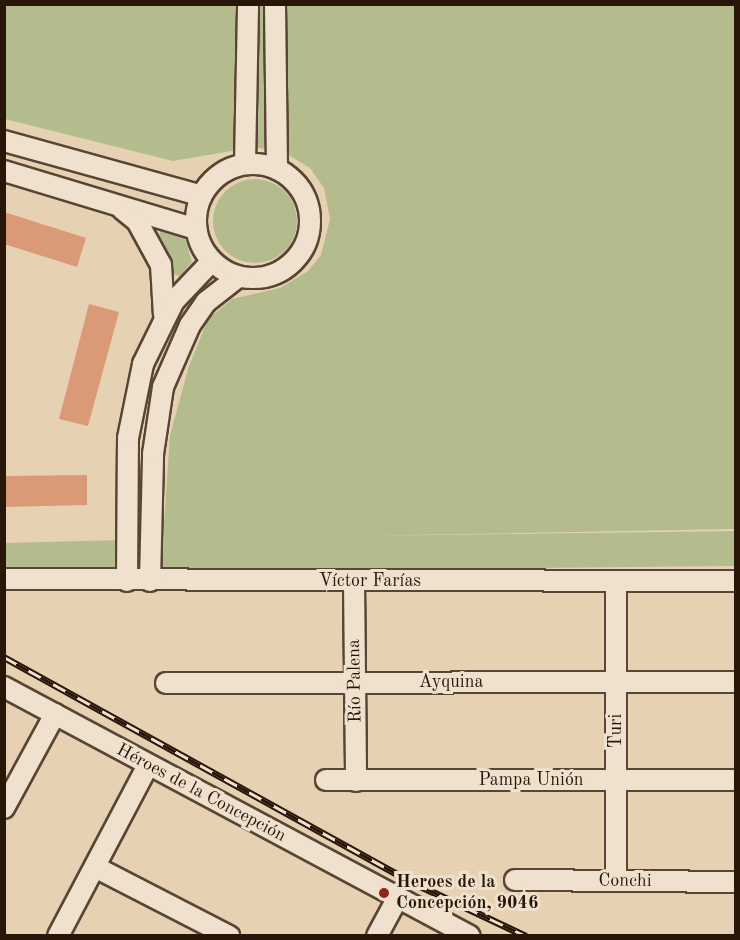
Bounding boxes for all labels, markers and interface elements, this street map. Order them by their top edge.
street label: Víctor Farías [319,570,421,592]
street label: Río Palena [343,639,367,723]
street label: Ayquina [419,671,483,693]
street label: Turi [605,714,627,748]
street label: Héroes de la Concepción [113,739,289,847]
street label: Pampa Unión [478,769,584,791]
street label: Conchi [598,870,652,892]
place label: Heroes de la Concepción, 9046 [396,872,538,914]
marker: Heroes de la Concepción, 9046 [377,886,391,900]

